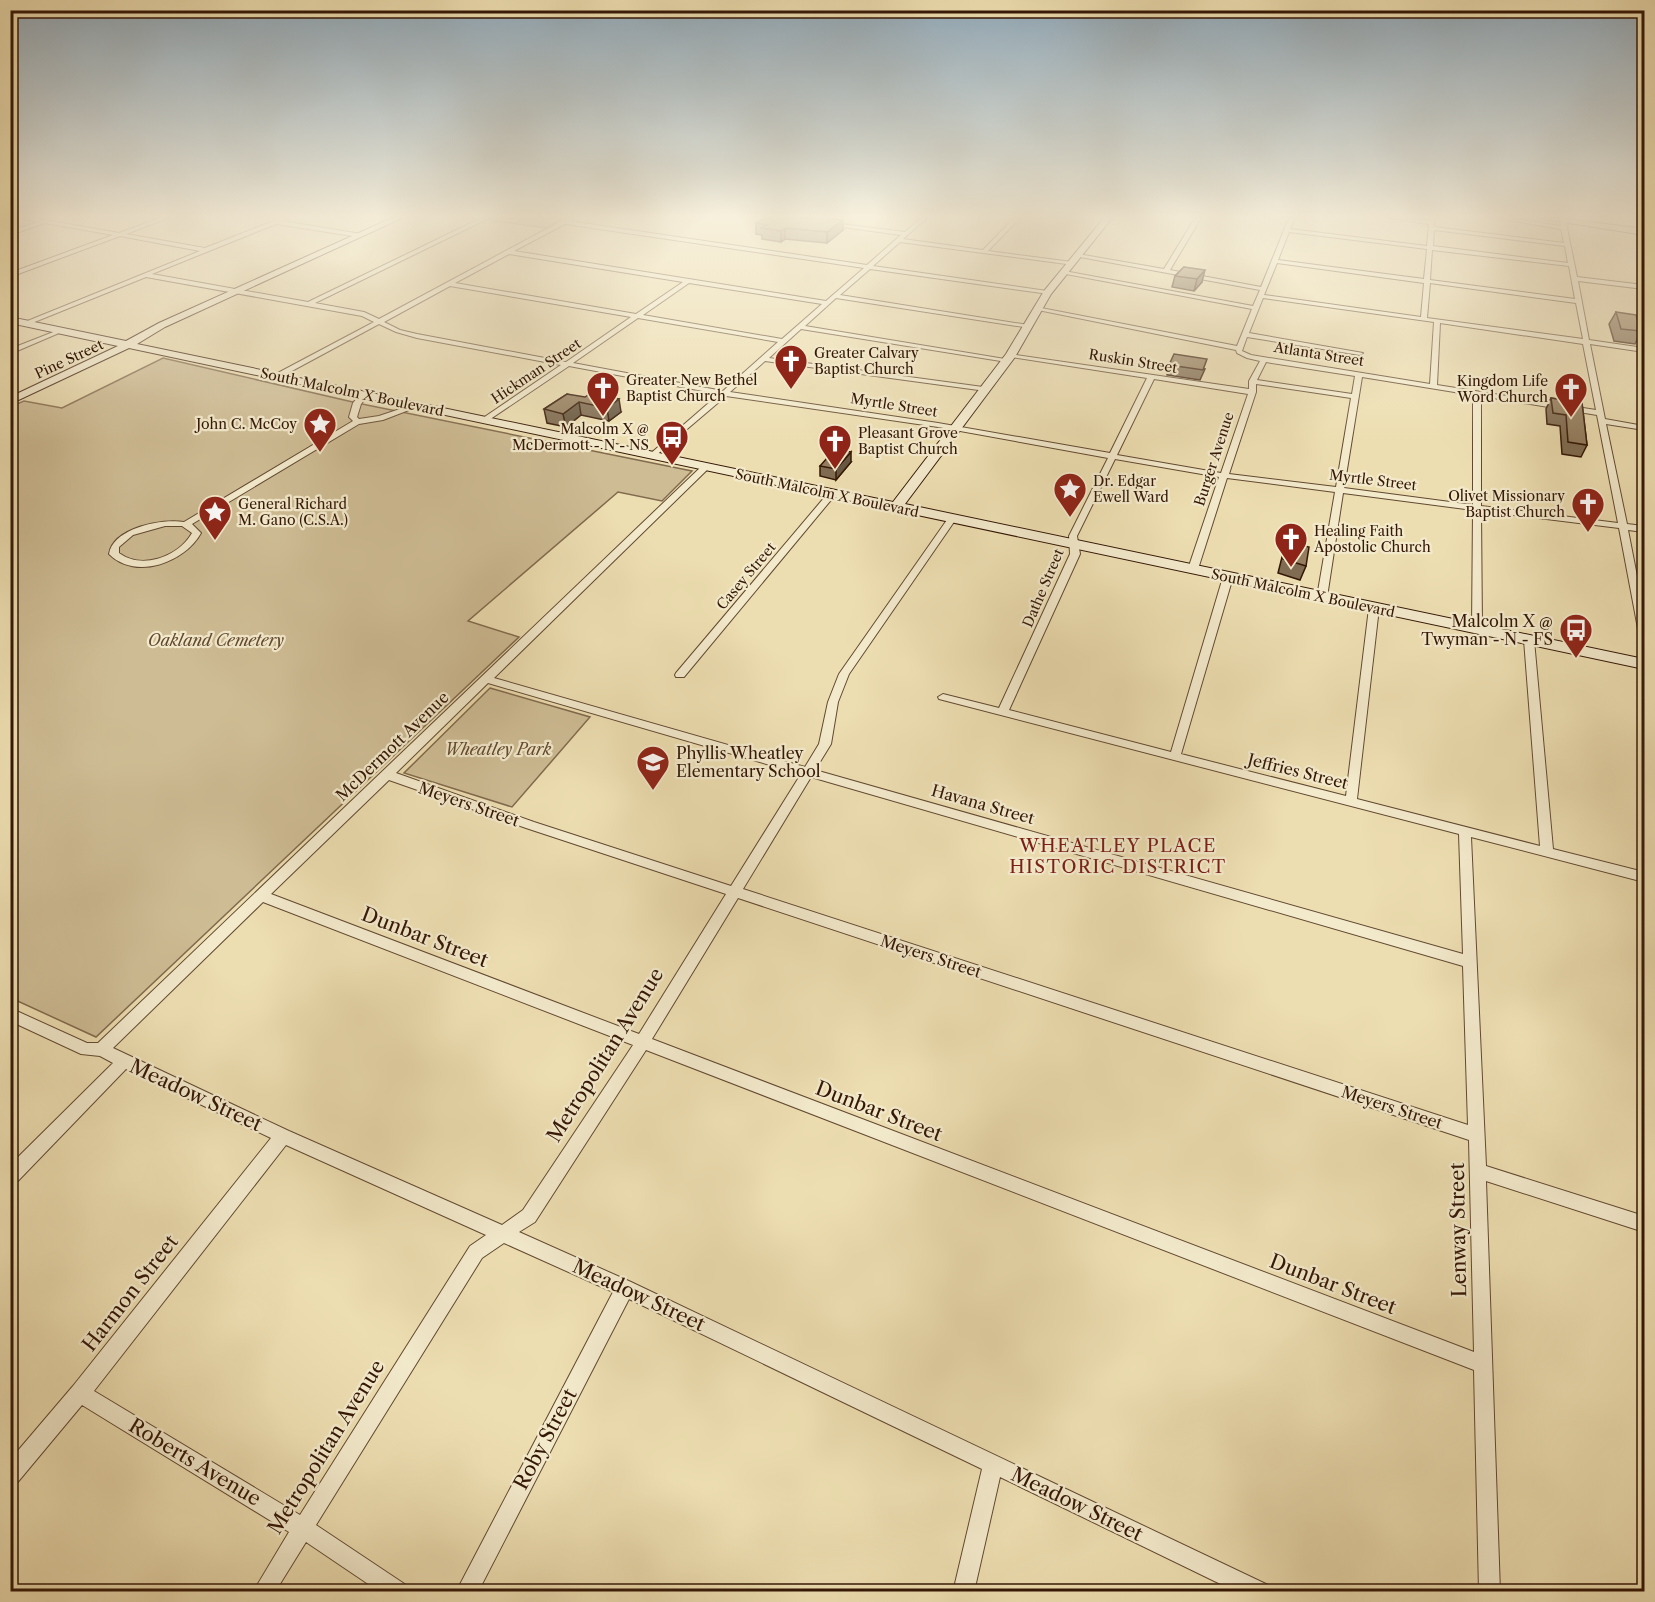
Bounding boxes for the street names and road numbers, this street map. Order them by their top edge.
street label: Hickman Street [488,334,584,408]
street label: Pine Street [32,335,106,383]
street label: Atlanta Street [1272,338,1365,370]
street label: Ruskin Street [1087,345,1179,377]
street label: South Malcolm X Boulevard [259,364,446,420]
street label: Myrtle Street [849,389,939,421]
street label: Burger Avenue [1190,409,1238,508]
street label: South Malcolm X Boulevard [734,465,921,521]
street label: Myrtle Street [1328,466,1418,494]
street label: Casey Street [713,539,779,613]
street label: Dathe Street [1018,546,1068,630]
street label: South Malcolm X Boulevard [1210,565,1397,621]
street label: McDermott Avenue [331,687,453,805]
street label: Jeffries Street [1243,748,1351,793]
street label: Meyers Street [416,777,522,831]
street label: Havana Street [929,780,1037,828]
street label: Dunbar Street [358,902,492,972]
street label: Meyers Street [878,930,984,982]
street label: Metropolitan Avenue [542,963,668,1147]
street label: Meadow Street [126,1054,266,1136]
street label: Dunbar Street [812,1076,946,1146]
street label: Meyers Street [1339,1081,1445,1133]
street label: Lenway Street [1445,1162,1471,1298]
street label: Harmon Street [77,1230,183,1356]
street label: Dunbar Street [1266,1249,1400,1319]
street label: Meadow Street [569,1254,709,1336]
street label: Metropolitan Avenue [263,1355,389,1539]
street label: Roby Street [508,1384,582,1494]
street label: Roberts Avenue [125,1413,265,1511]
street label: Meadow Street [1007,1462,1147,1546]

